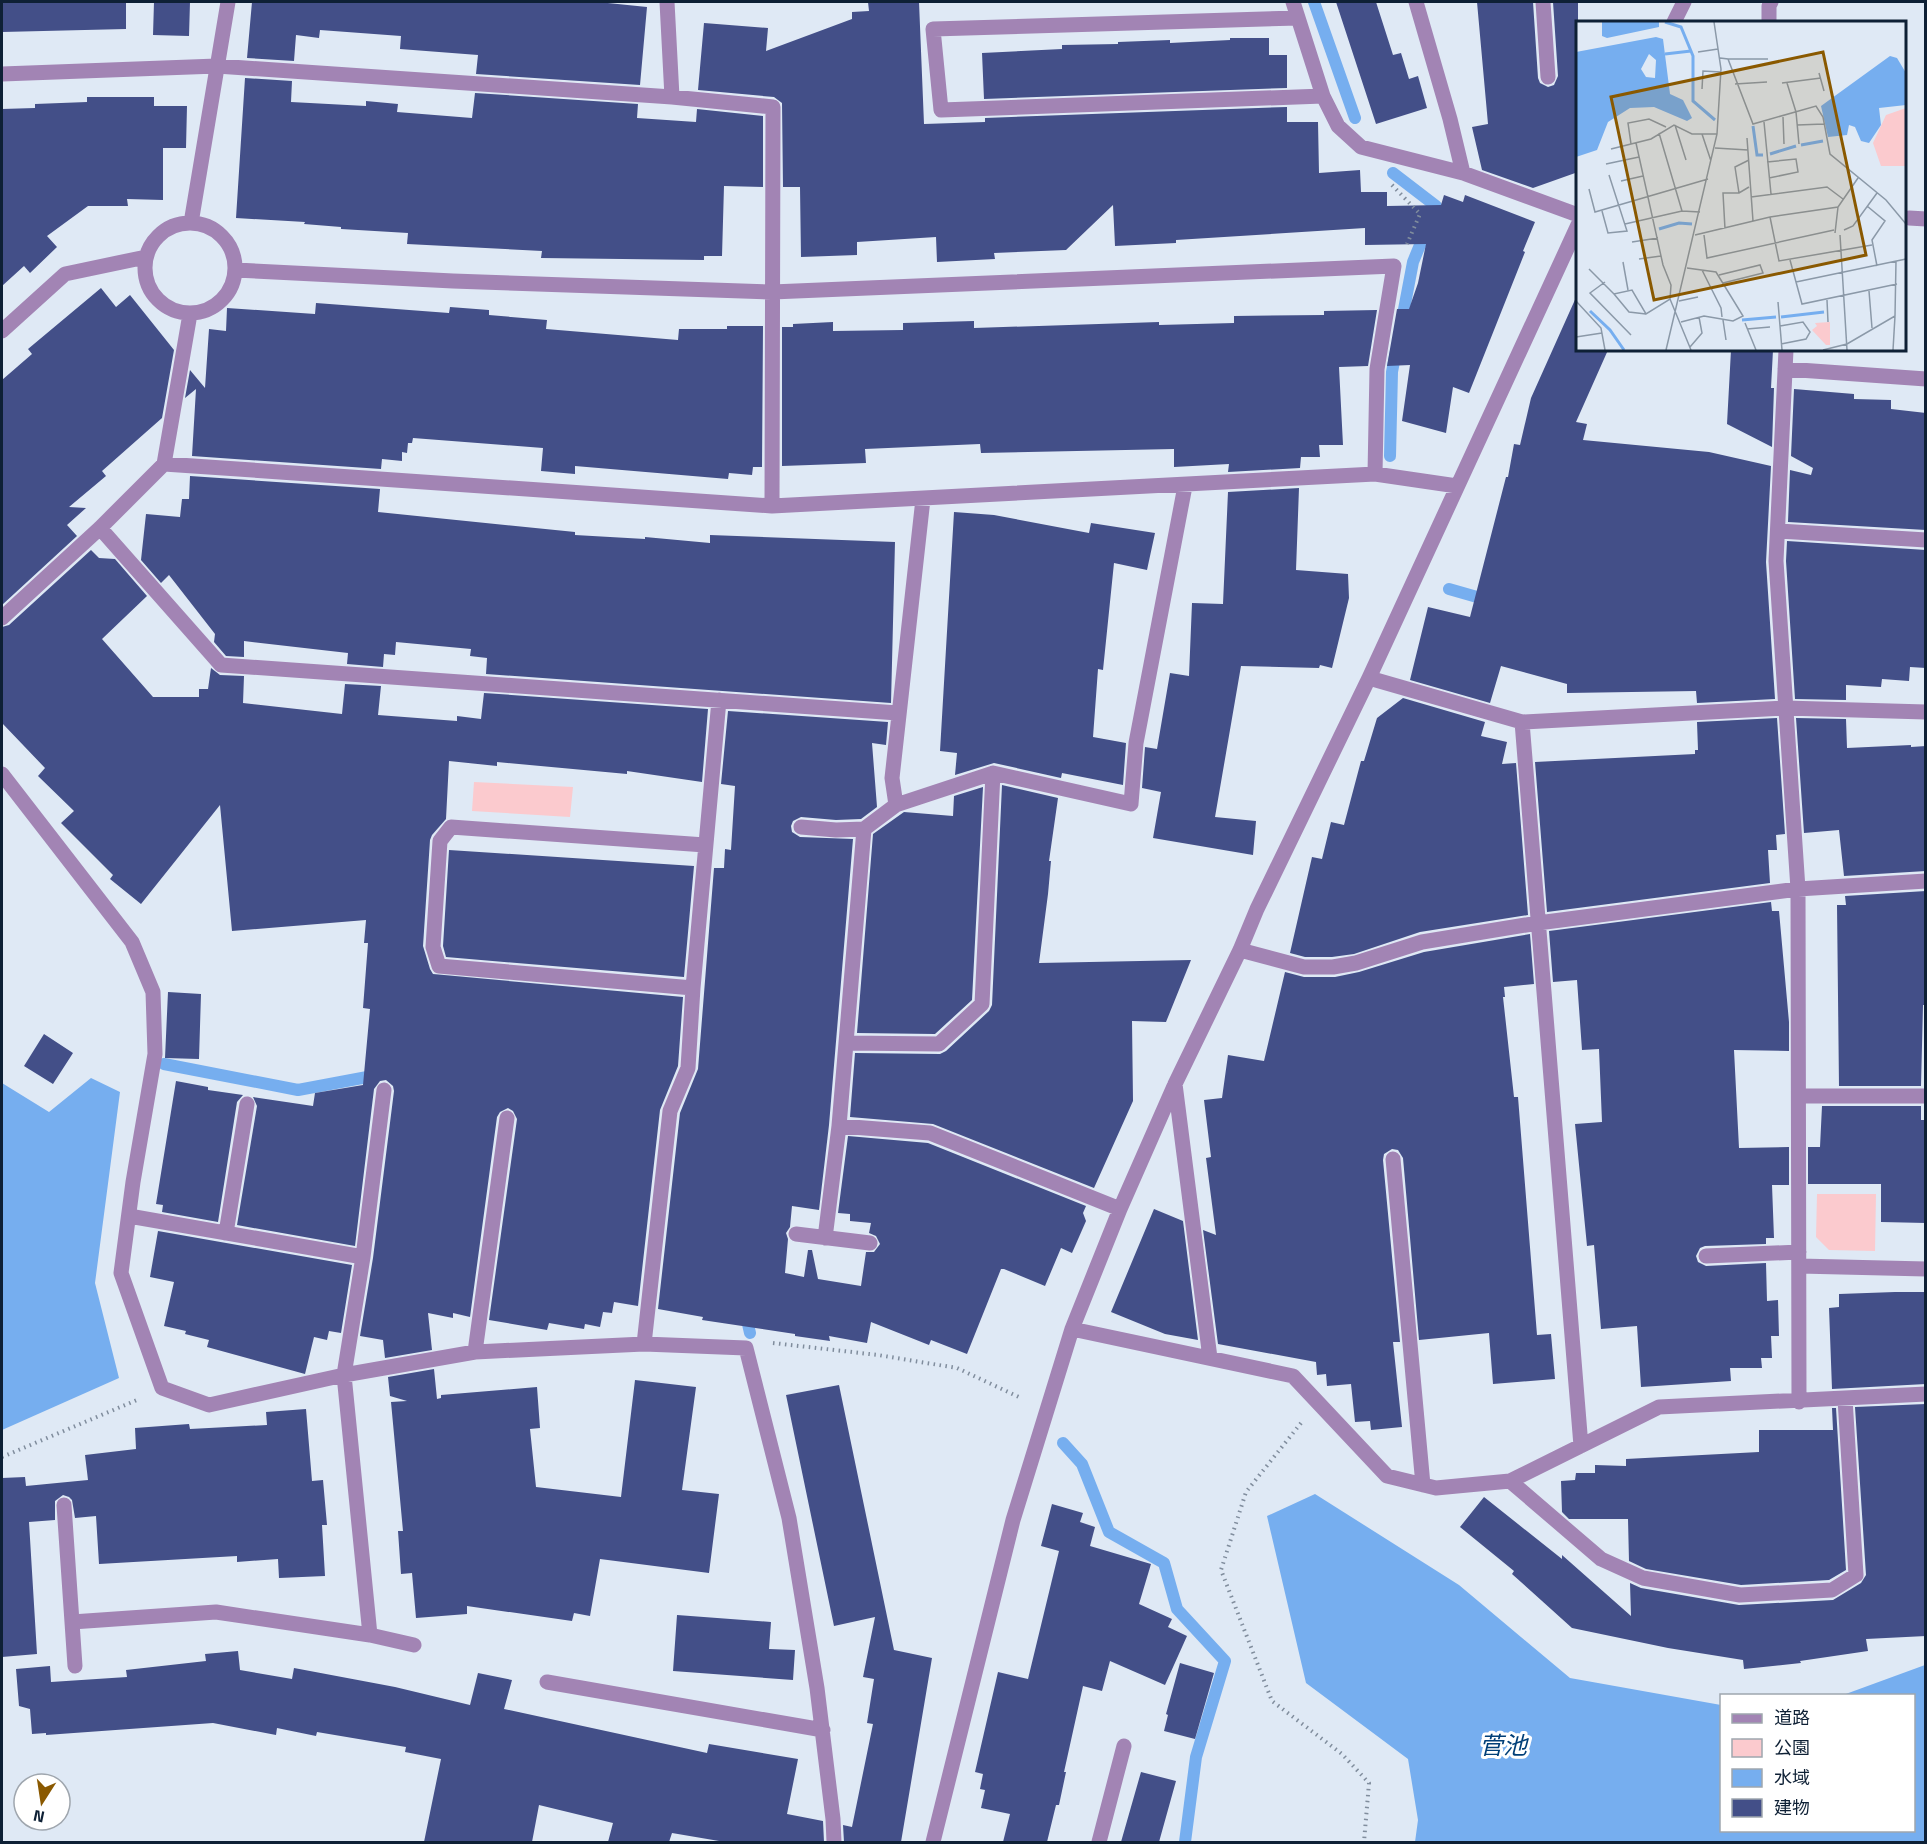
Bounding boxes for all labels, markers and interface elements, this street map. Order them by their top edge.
inset map [1576,21,1906,351]
legend [1720,1694,1915,1832]
text: 道路 [1774,1704,1810,1731]
water label: 菅池 [1479,1727,1529,1763]
text: 公園 [1774,1734,1810,1761]
text: 水域 [1774,1764,1810,1791]
north arrow [12,1772,72,1832]
text: 建物 [1774,1794,1810,1821]
text: N [31,1804,47,1830]

